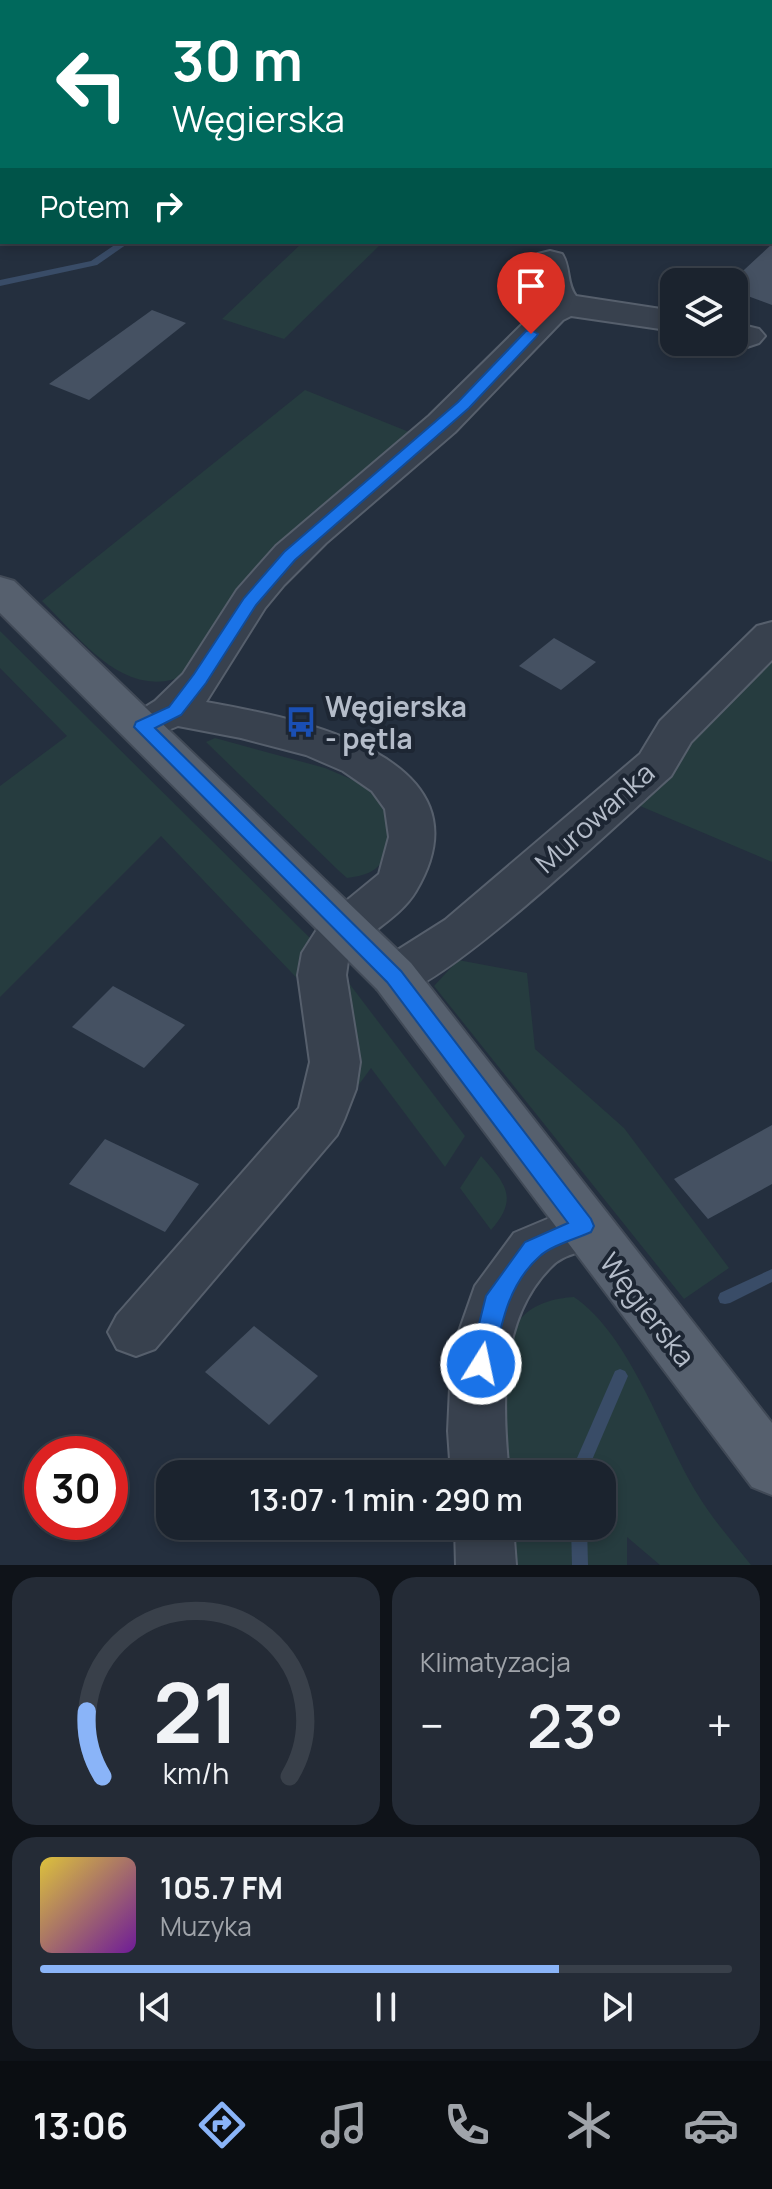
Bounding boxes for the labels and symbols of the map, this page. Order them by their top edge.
pin [497,252,565,334]
place label: Węgierska - pętla [325,687,467,757]
bus stop icon: Węgierska - pętla [284,705,318,739]
street label: Murowanka [526,753,662,881]
street label: Węgierska [592,1244,704,1374]
position arrow [439,1322,523,1406]
speed limit sign: 30 [24,1436,128,1540]

